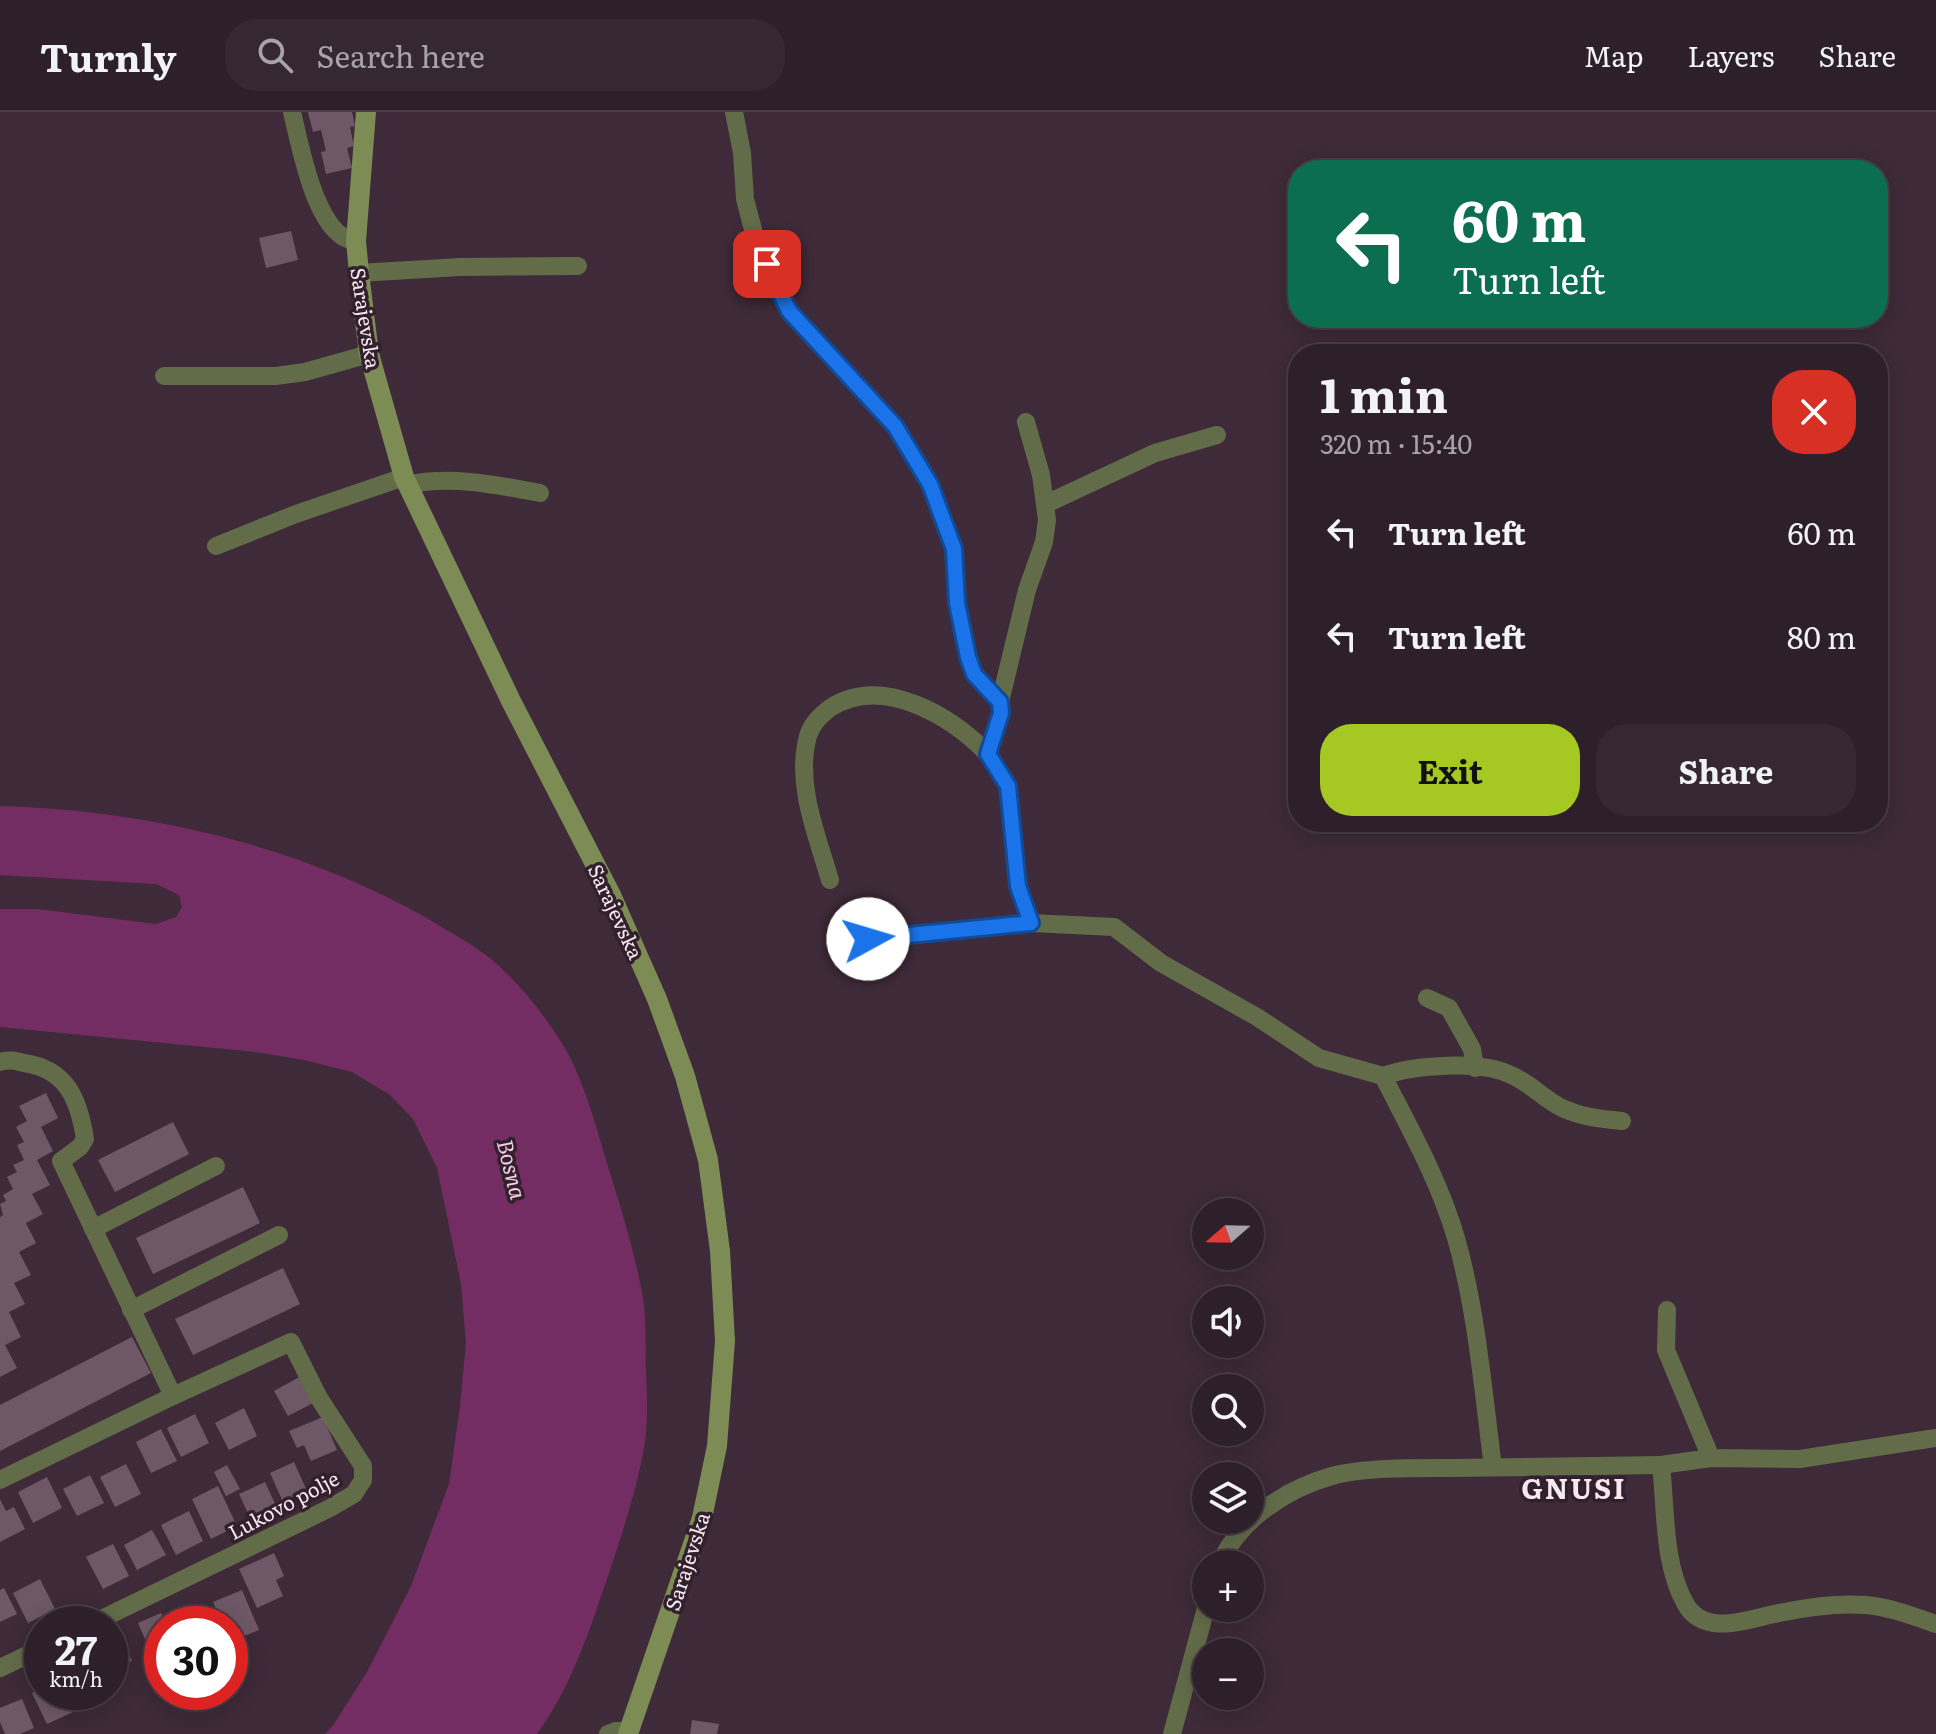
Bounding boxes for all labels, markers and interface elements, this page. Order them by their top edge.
search box [225,19,785,91]
text: Turnly [40,27,177,84]
icon: search [253,33,297,77]
text: Search here [317,33,485,77]
text: Map [1584,34,1643,76]
text: Layers [1687,34,1774,76]
text: Share [1818,34,1896,76]
text: 60 m [1452,176,1586,259]
icon: left [1320,192,1424,296]
pin [733,230,801,298]
icon: arrive [745,242,789,286]
text: Turn left [1452,252,1606,305]
street label: Sarajevska [344,265,390,371]
text: 1 min [1320,357,1448,428]
button: close [1772,370,1856,454]
text: 320 m · 15:40 [1320,423,1472,462]
icon: left [1320,510,1364,554]
text: Turn left [1388,510,1526,554]
text: 60 m [1787,510,1856,554]
icon: left [1320,614,1364,658]
text: Turn left [1388,614,1526,658]
text: 80 m [1787,614,1856,658]
button: Exit [1320,724,1580,816]
button: Share [1596,724,1856,816]
street label: Sarajevska [582,858,652,964]
position arrow [826,897,910,981]
water label: Bosna [490,1136,536,1203]
north arrow [1192,1198,1264,1270]
map controls [1192,1198,1264,1710]
button: sound [1192,1286,1264,1358]
button: search [1192,1374,1264,1446]
street label: Lukovo polje [222,1462,344,1546]
button: layers [1192,1462,1264,1534]
district label: GNUSI [1521,1466,1627,1508]
street label: Sarajevska [656,1508,716,1614]
button: + [1192,1550,1264,1622]
speed limit sign: 30 [144,1606,248,1710]
text: 27 [55,1618,97,1677]
button: − [1192,1638,1264,1710]
text: km/h [49,1663,103,1693]

